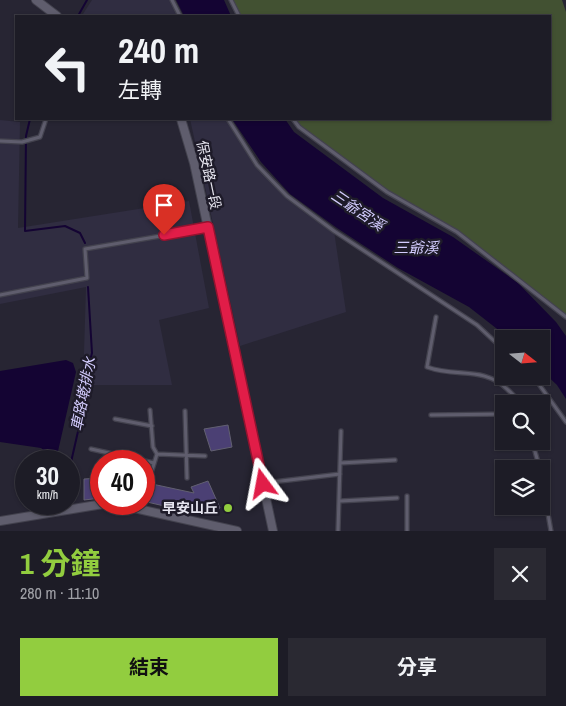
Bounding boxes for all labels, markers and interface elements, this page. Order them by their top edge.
text: 240 m [118,27,199,74]
icon: left [35,35,100,100]
text: 左轉 [118,75,162,105]
street label: 保安路一段 [193,139,225,211]
pin [143,184,185,235]
water label: 三爺宮溪 [327,185,390,237]
icon: arrive [150,191,178,219]
water label: 三爺溪 [393,237,440,258]
north arrow [495,330,550,385]
map controls [495,330,550,515]
water label: 車路墘排水 [66,354,101,433]
button: search [495,395,550,450]
speed limit sign: 40 [90,450,155,515]
position arrow [236,457,288,509]
text: 30 [36,459,59,493]
button: layers [495,460,550,515]
text: km/h [37,487,58,503]
place label: 早安山丘 [162,499,218,517]
marker: 早安山丘 [222,502,234,514]
text: 1 分鐘 [20,543,101,583]
button: close [494,548,546,600]
text: 280 m · 11:10 [20,582,99,604]
button: 結束 [20,638,278,696]
button: 分享 [288,638,546,696]

